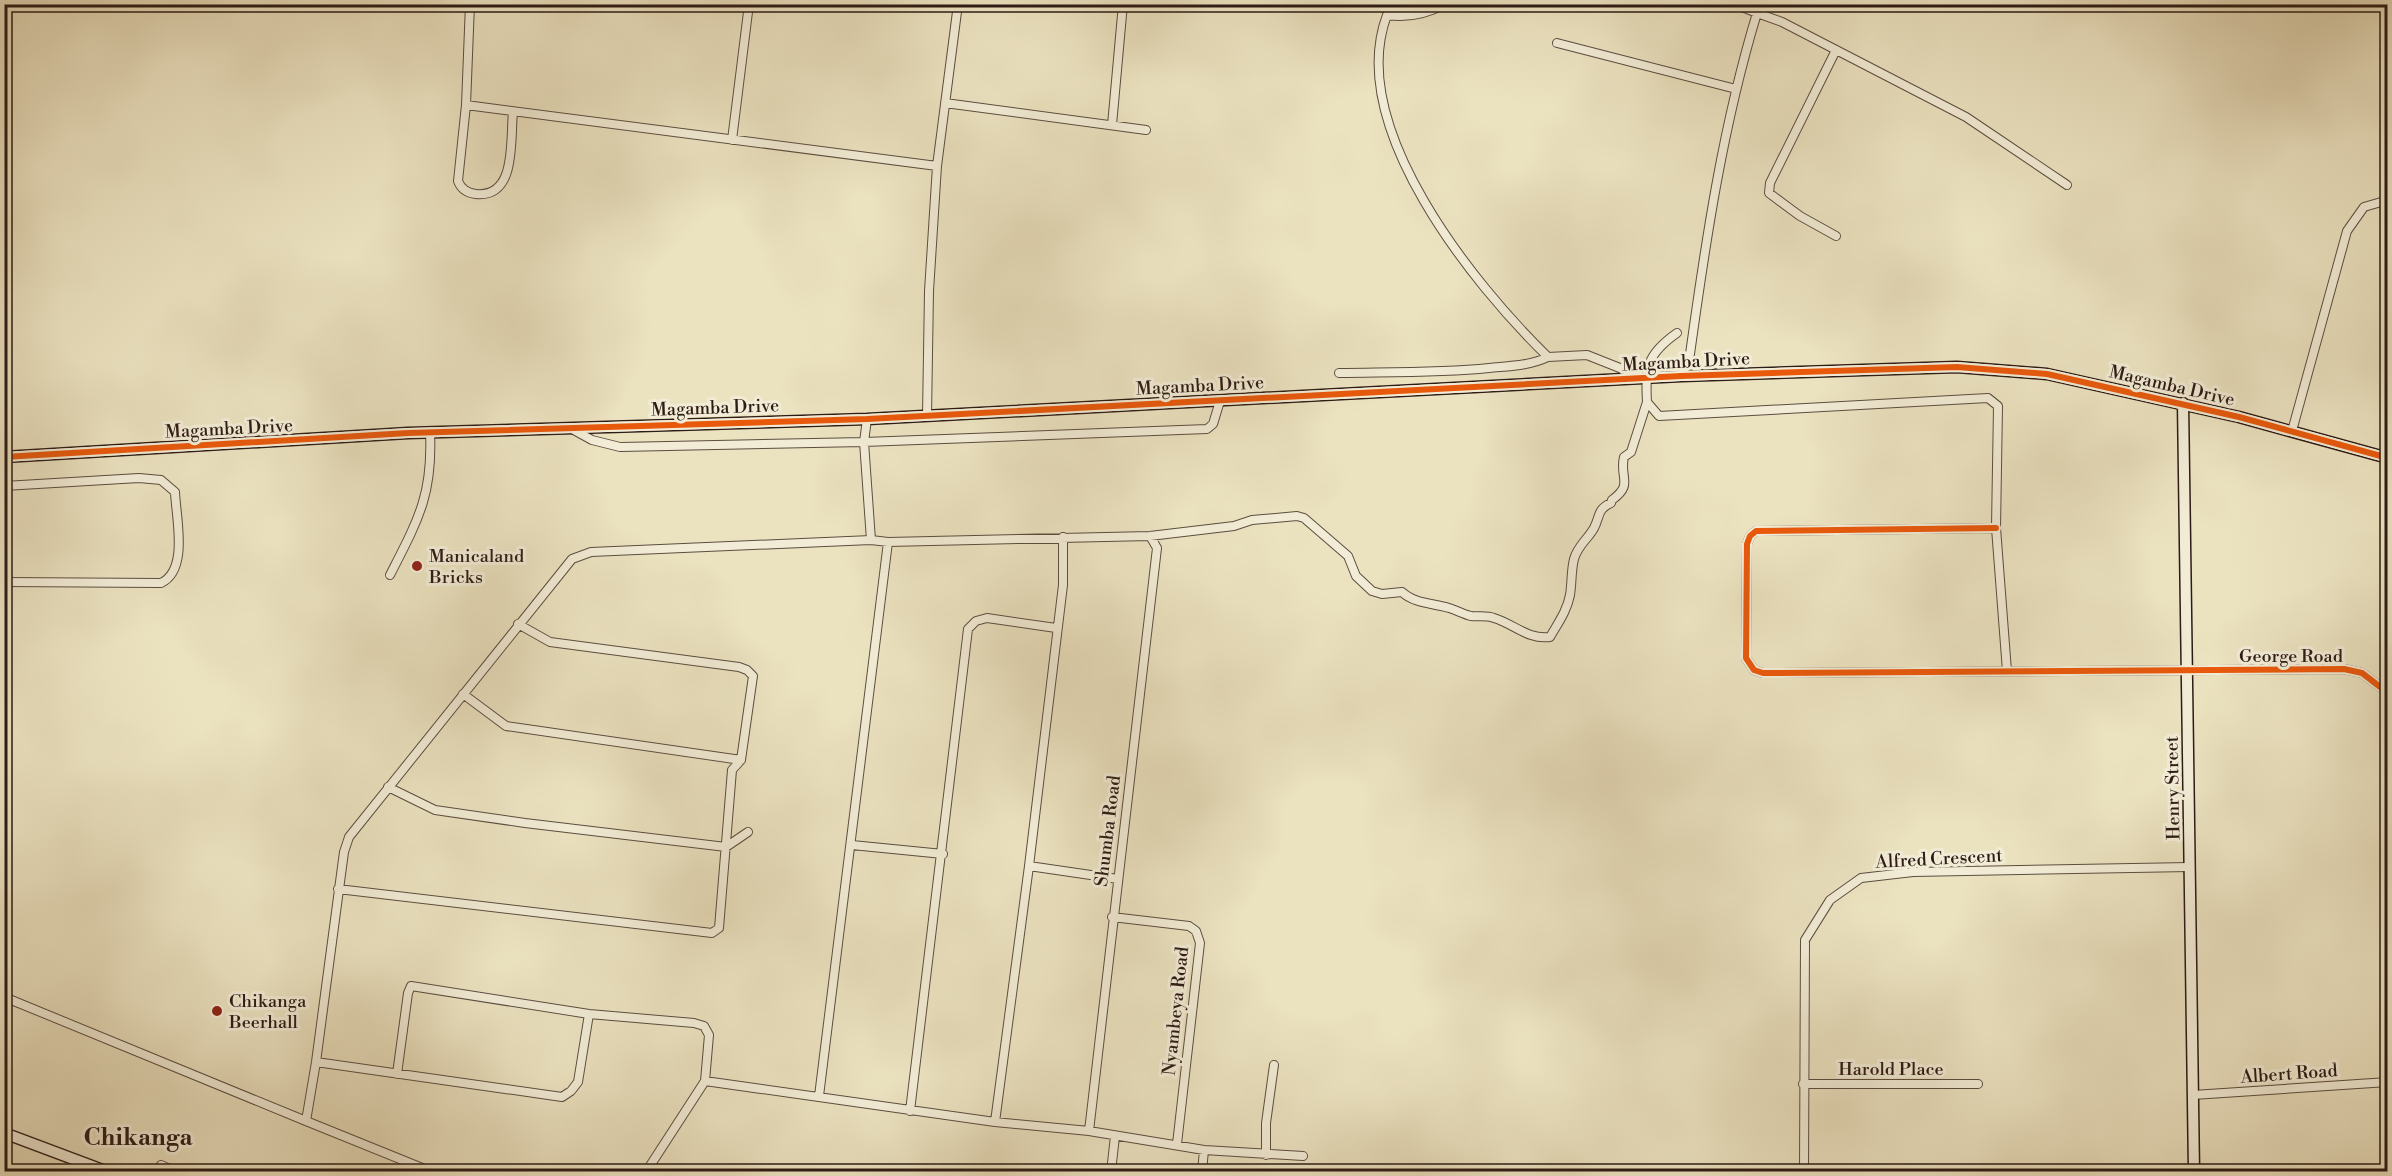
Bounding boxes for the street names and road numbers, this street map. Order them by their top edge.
street label: Magamba Drive [1621,347,1751,377]
street label: Magamba Drive [2107,360,2237,412]
street label: Magamba Drive [1135,371,1265,401]
street label: Magamba Drive [651,394,779,422]
street label: Magamba Drive [164,414,294,444]
street label: George Road [2239,645,2344,668]
street label: Henry Street [2161,735,2185,840]
street label: Shumba Road [1090,773,1126,888]
street label: Alfred Crescent [1874,844,2004,874]
street label: Nyambeya Road [1158,945,1194,1077]
street label: Harold Place [1838,1058,1944,1081]
street label: Albert Road [2239,1059,2339,1089]

